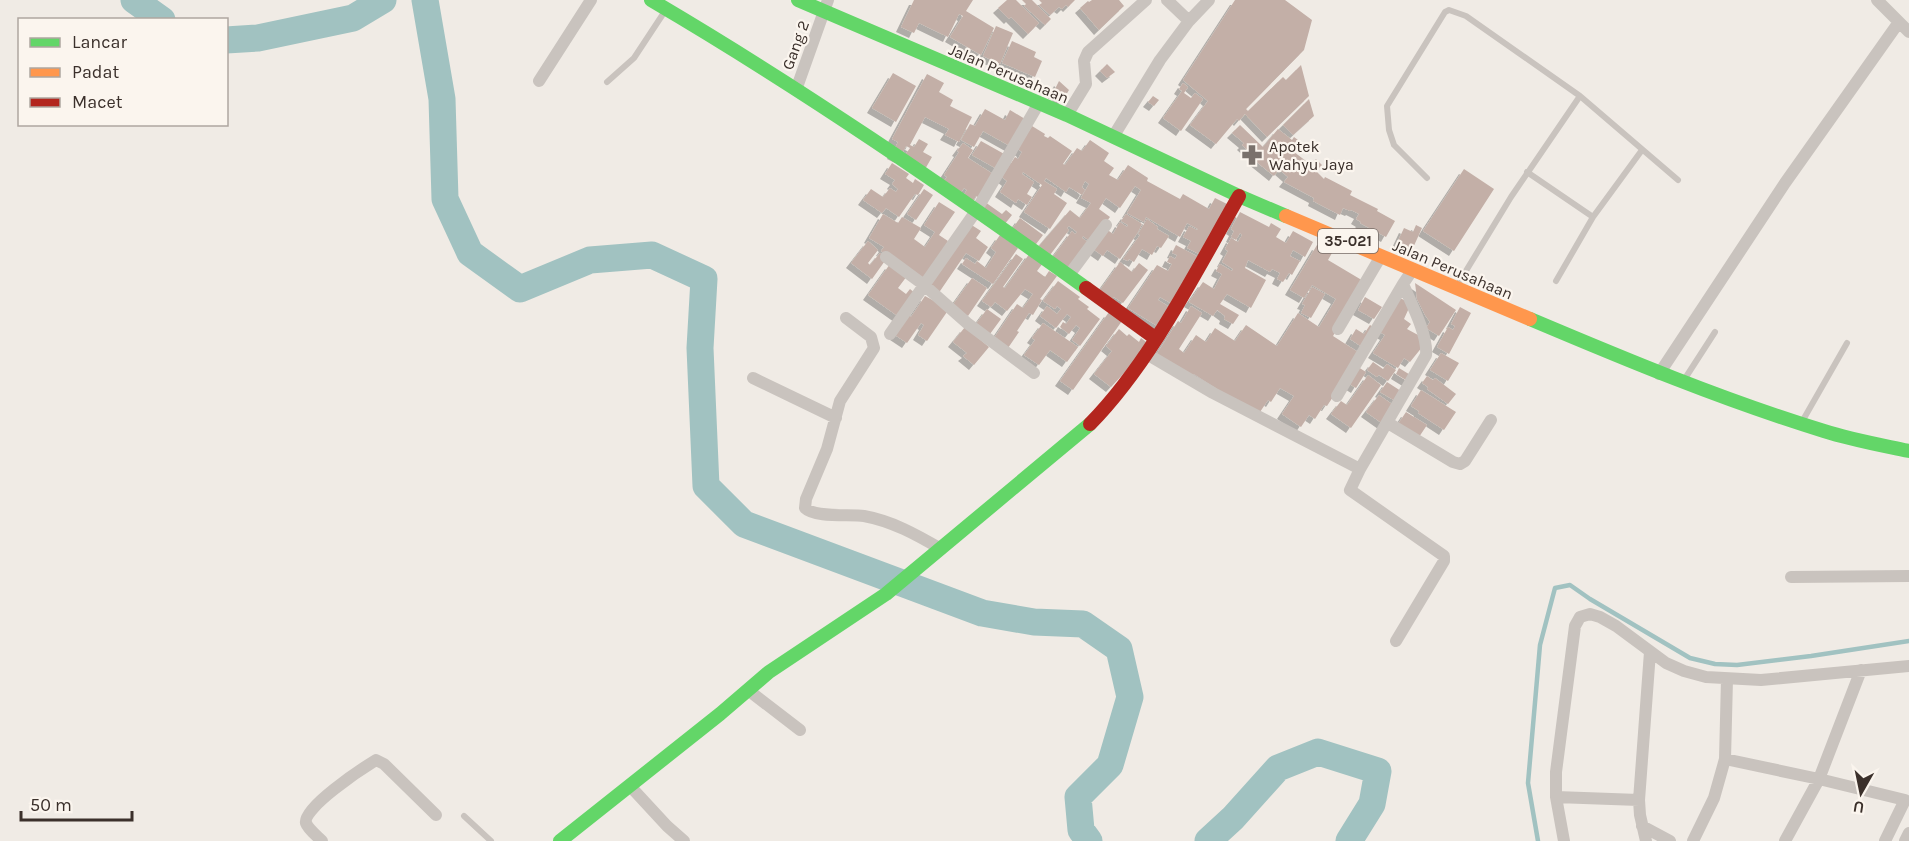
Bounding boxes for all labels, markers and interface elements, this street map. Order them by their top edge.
legend [18,18,228,126]
street label: Gang 2 [778,18,813,72]
text: Lancar [72,31,127,53]
street label: Jalan Perusahaan [946,40,1072,107]
text: Padat [72,61,119,83]
text: Macet [72,91,123,113]
place label: Apotek Wahyu Jaya [1269,137,1354,174]
pharmacy icon: Apotek Wahyu Jaya [1240,143,1264,167]
road number: 35-021 [1318,229,1378,253]
street label: Jalan Perusahaan [1390,236,1516,303]
north arrow [1831,763,1891,823]
scale bar [21,784,132,822]
text: 50 m [30,794,72,816]
text: U [1852,797,1866,818]

